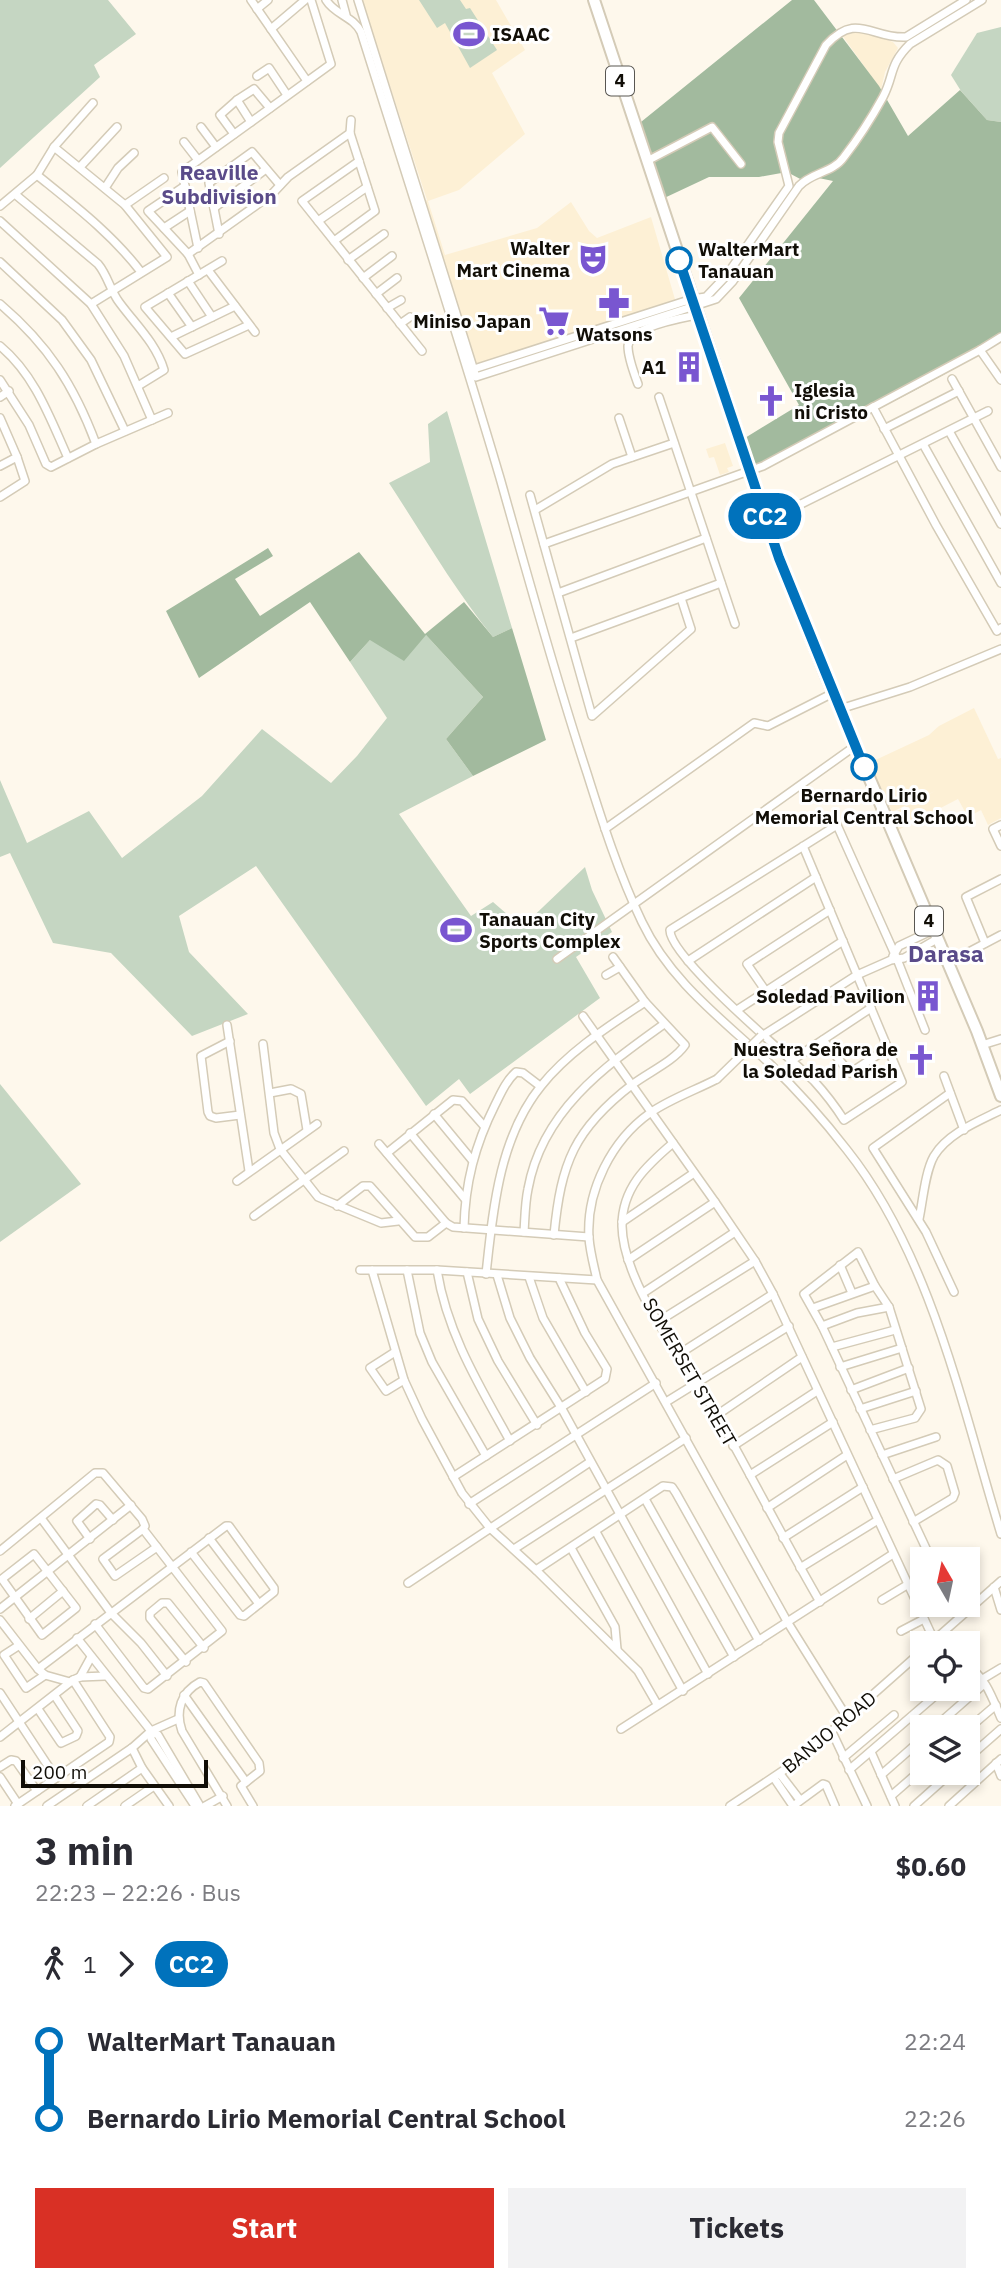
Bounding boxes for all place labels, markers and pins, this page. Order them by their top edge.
sports icon: ISAAC [452,17,486,51]
place label: ISAAC [492,22,550,46]
place label: Walter Mart Cinema [457,236,570,282]
place label: WalterMart Tanauan [698,237,799,283]
theatre icon: Walter Mart Cinema [576,242,610,276]
marker: WalterMart Tanauan [666,247,692,273]
pharmacy icon: Watsons [597,286,631,320]
supermarket icon: Miniso Japan [537,304,571,338]
place label: Miniso Japan [413,309,531,333]
place label: Watsons [575,322,653,346]
building icon: A1 [672,350,706,384]
place label: A1 [642,355,667,379]
place label: Iglesia ni Cristo [794,378,868,424]
church icon: Iglesia ni Cristo [754,384,788,418]
marker: Bernardo Lirio Memorial Central School [851,754,877,780]
place label: Bernardo Lirio Memorial Central School [755,783,973,829]
place label: Tanauan City Sports Complex [479,907,621,953]
sports icon: Tanauan City Sports Complex [439,913,473,947]
building icon: Soledad Pavilion [911,979,945,1013]
place label: Soledad Pavilion [756,984,905,1008]
place label: Nuestra Señora de la Soledad Parish [733,1037,898,1083]
church icon: Nuestra Señora de la Soledad Parish [904,1043,938,1077]

